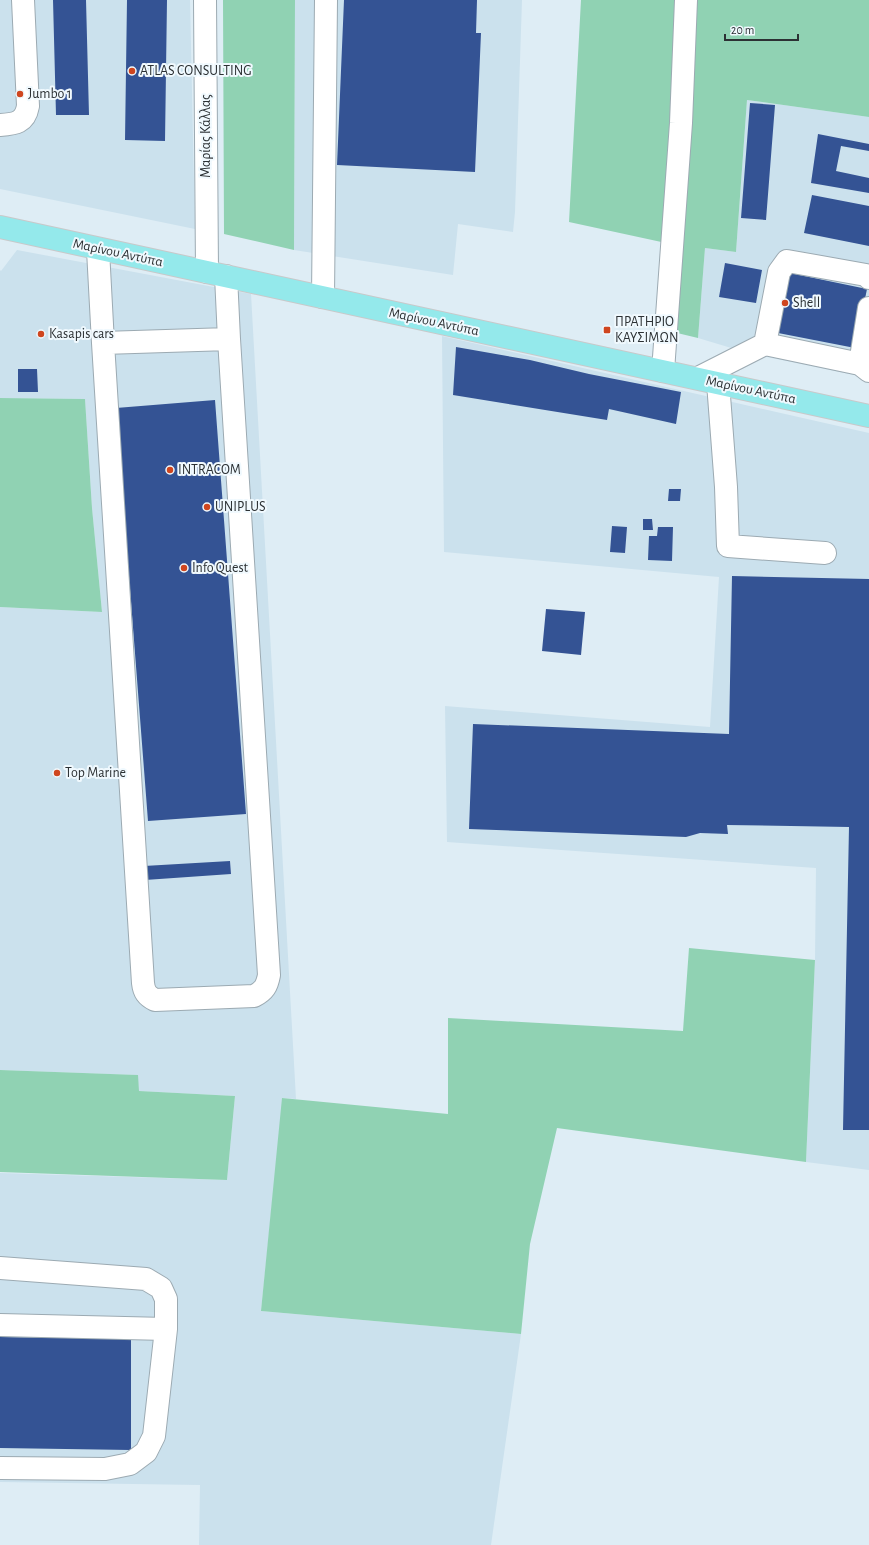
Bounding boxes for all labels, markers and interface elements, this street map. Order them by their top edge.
scale bar [725,16,798,42]
text: 20 m [731,24,754,36]
place label: ATLAS CONSULTING [140,64,252,78]
marker: ATLAS CONSULTING [127,66,137,76]
place label: Jumbo 1 [28,87,72,101]
marker: Jumbo 1 [15,89,25,99]
street label: Μαρίας Κάλλας [199,94,213,178]
street label: Μαρίνου Αντύπα [72,237,164,269]
place label: Shell [793,296,820,310]
marker: Shell [780,298,790,308]
street label: Μαρίνου Αντύπα [388,306,480,338]
place label: ΠΡΑΤΗΡΙΟ ΚΑΥΣΙΜΩΝ [615,315,679,345]
marker: ΠΡΑΤΗΡΙΟ ΚΑΥΣΙΜΩΝ [602,325,612,335]
place label: Kasapis cars [49,327,114,341]
marker: Kasapis cars [36,329,46,339]
street label: Μαρίνου Αντύπα [705,374,797,406]
place label: INTRACOM [178,463,241,477]
marker: INTRACOM [165,465,175,475]
place label: UNIPLUS [215,500,266,514]
marker: UNIPLUS [202,502,212,512]
place label: Info Quest [192,561,249,575]
marker: Info Quest [179,563,189,573]
place label: Top Marine [65,766,126,780]
marker: Top Marine [52,768,62,778]

